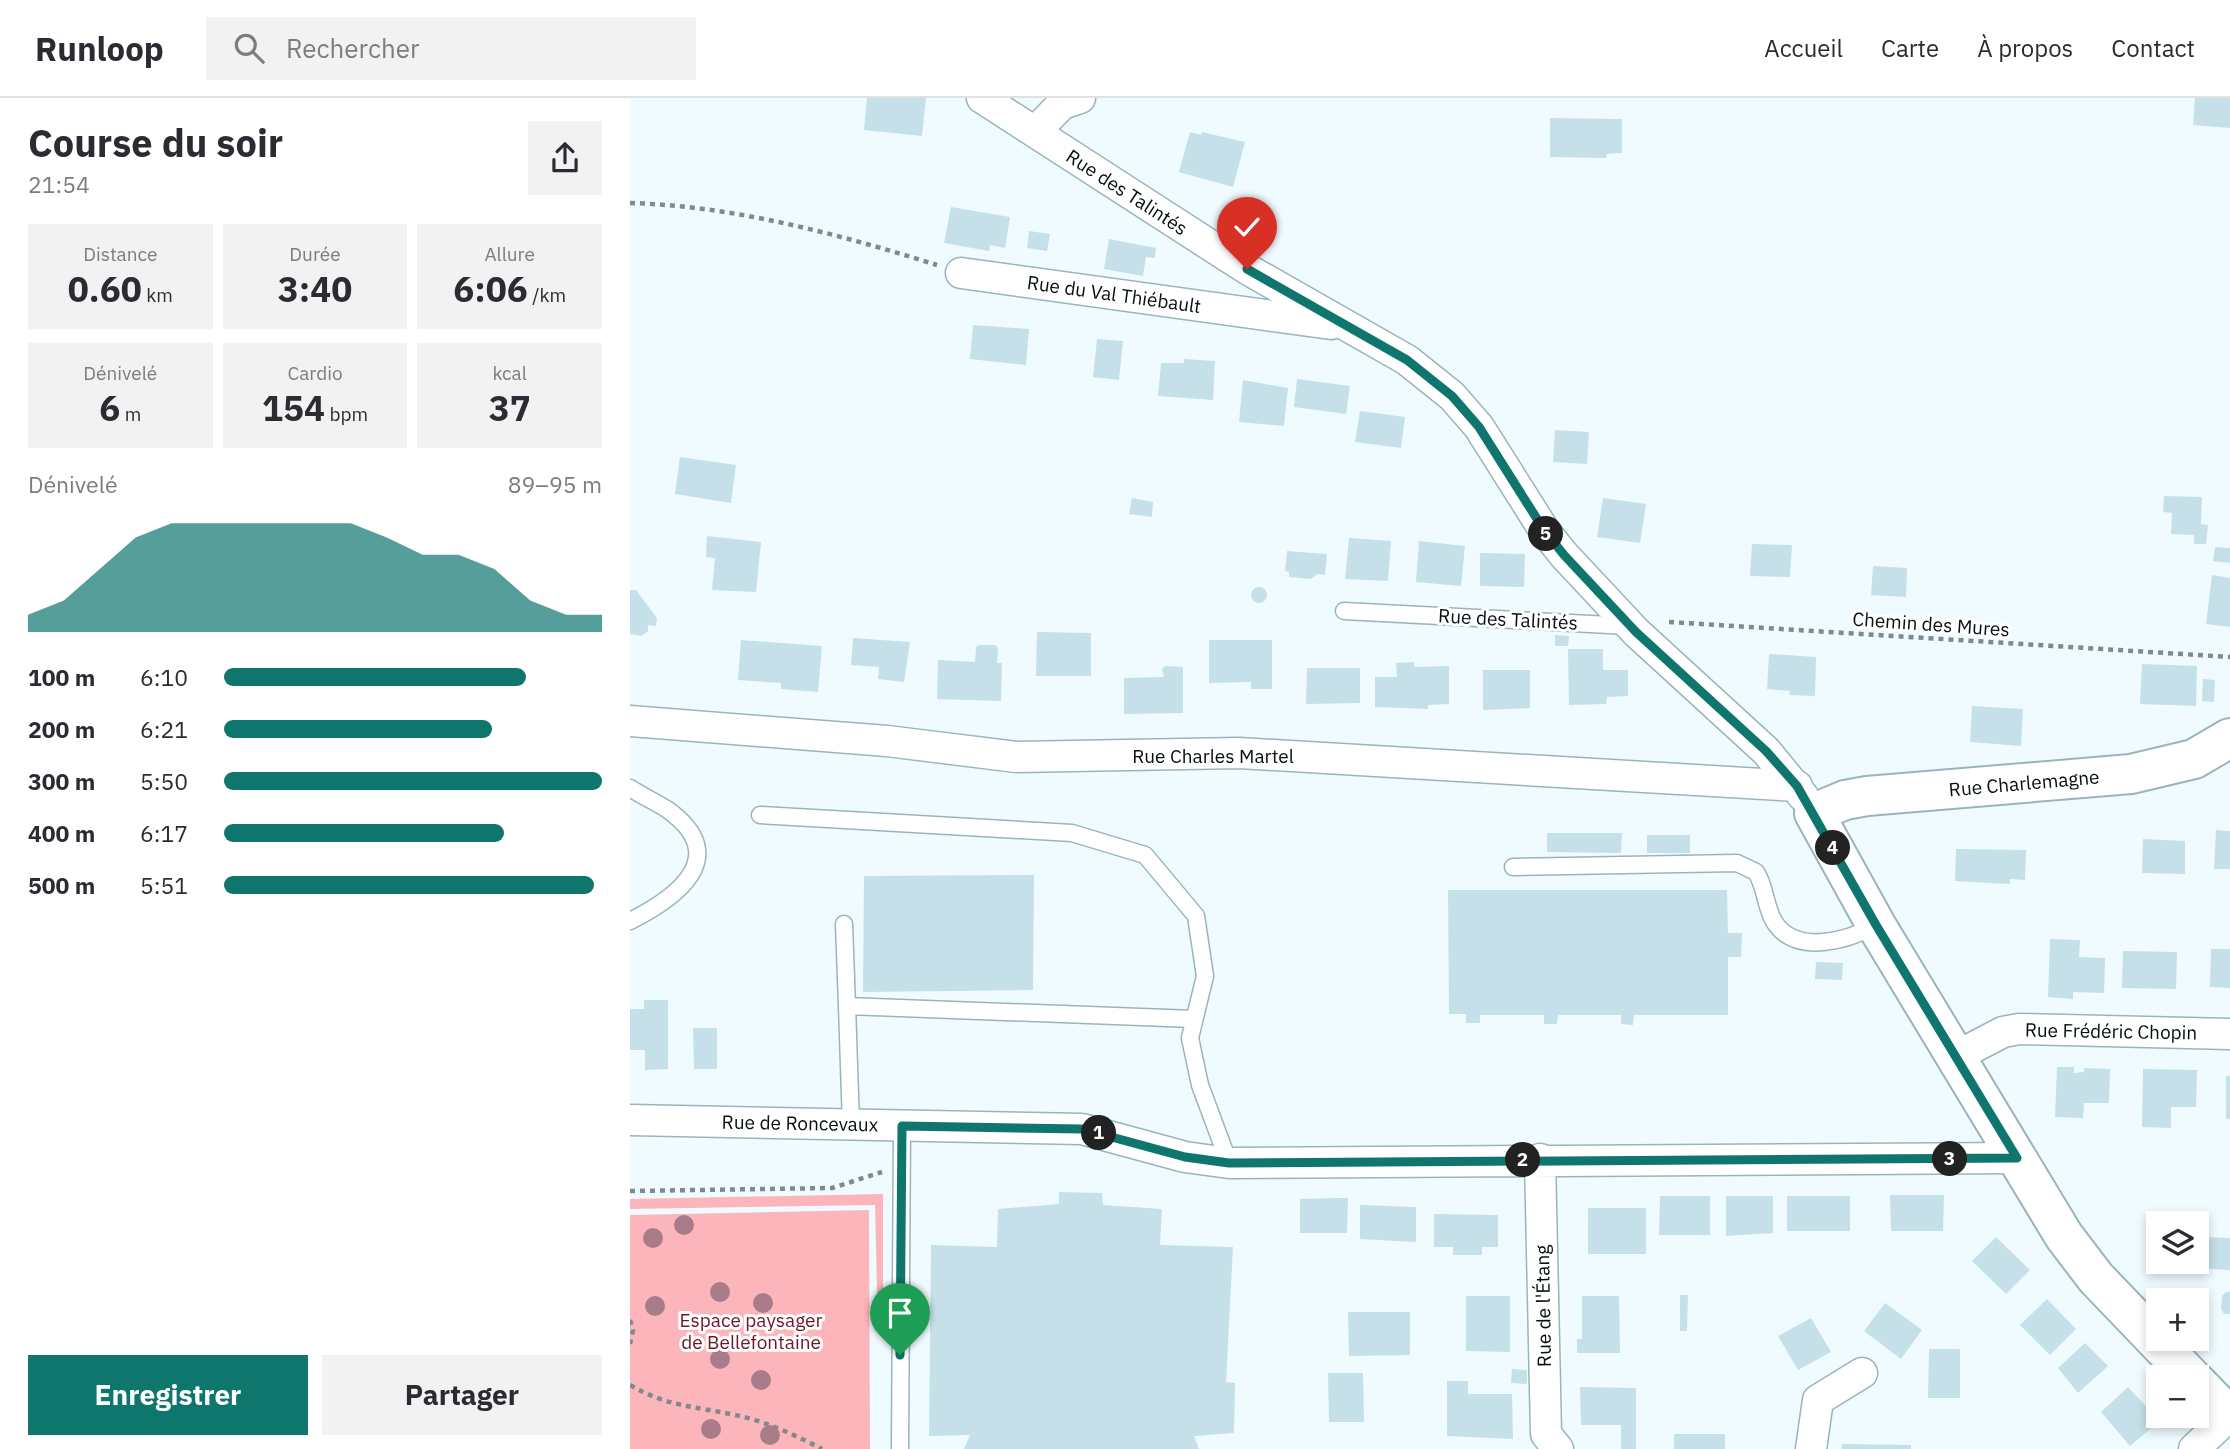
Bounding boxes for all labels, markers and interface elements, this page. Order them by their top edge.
search box [206,17,696,80]
text: Runloop [35,27,164,70]
icon: search [230,29,268,67]
text: Rechercher [286,31,420,65]
text: Accueil [1764,32,1843,64]
text: Carte [1881,32,1939,64]
text: À propos [1977,32,2073,64]
text: Contact [2111,32,2195,64]
text: Course du soir [28,118,283,167]
button: share [528,121,602,195]
street label: Rue des Talintés [1062,144,1192,240]
text: 21:54 [28,169,90,199]
pin [1217,197,1277,269]
icon: check [1228,208,1266,246]
text: Distance [83,242,157,266]
text: Durée [289,242,341,266]
text: Allure [484,242,535,266]
text: 0.60 [68,266,142,312]
text: 3:40 [278,266,352,312]
text: 6:06 [453,266,528,312]
street label: Rue du Val Thiébault [1025,270,1203,318]
text: km [142,283,173,307]
text: /km [528,283,566,307]
text: Dénivelé [83,361,157,385]
text: Cardio [287,361,343,385]
text: kcal [492,361,527,385]
text: 6 [99,385,120,431]
text: 154 [262,385,325,431]
text: 37 [489,385,531,431]
text: m [120,402,141,426]
text: bpm [325,402,368,426]
text: Dénivelé [28,469,118,499]
text: 89–95 m [508,469,602,499]
pin: 5 [1528,516,1564,551]
text: 5 [1540,521,1551,545]
street label: Rue des Talintés [1438,603,1578,635]
street label: Chemin des Mures [1852,607,2010,641]
text: 100 m [28,662,95,692]
text: 6:10 [140,662,188,692]
text: 200 m [28,714,95,744]
text: 6:21 [140,714,188,744]
street label: Rue Charles Martel [1132,744,1294,768]
street label: Rue Charlemagne [1948,764,2100,802]
text: 300 m [28,766,95,796]
text: 5:50 [140,766,188,796]
text: 400 m [28,818,95,848]
text: 6:17 [140,818,188,848]
pin: 4 [1816,830,1850,866]
text: 4 [1827,835,1838,859]
text: 500 m [28,870,95,900]
text: 5:51 [140,870,188,900]
street label: Rue Frédéric Chopin [2025,1017,2197,1045]
street label: Rue de Roncevaux [722,1110,879,1136]
pin: 1 [1082,1116,1116,1150]
text: 1 [1093,1120,1104,1144]
pin: 2 [1506,1142,1540,1178]
pin: 3 [1932,1142,1968,1176]
text: 3 [1944,1146,1955,1170]
text: 2 [1517,1147,1528,1171]
map controls [2146,1211,2209,1428]
button: layers [2146,1211,2209,1274]
street label: Rue de l'Étang [1530,1245,1556,1367]
pin [870,1283,930,1355]
button: + [2146,1288,2209,1351]
icon: arrive [881,1294,919,1332]
park label: Espace paysager de Bellefontaine [679,1308,823,1354]
button: Enregistrer [28,1355,308,1435]
button: Partager [322,1355,602,1435]
button: − [2146,1365,2209,1428]

